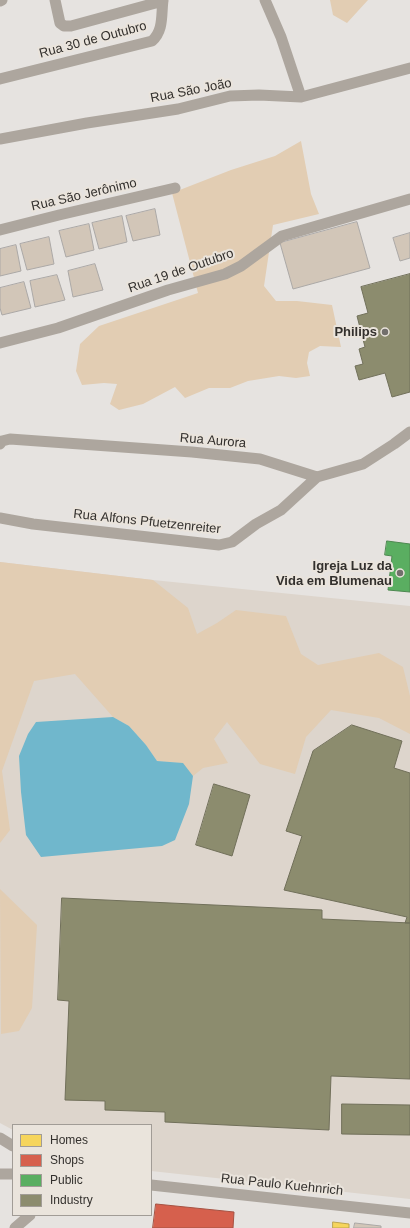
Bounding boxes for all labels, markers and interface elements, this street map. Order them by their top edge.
street label: Rua 30 de Outubro [38,18,148,62]
street label: Rua São João [149,75,233,107]
street label: Rua São Jerônimo [30,175,138,215]
street label: Rua 19 de Outubro [126,246,236,296]
place label: Philips [334,324,377,340]
marker: Philips [380,327,390,337]
street label: Rua Aurora [179,430,247,452]
street label: Rua Alfons Pfuetzenreiter [73,507,221,537]
place label: Igreja Luz da Vida em Blumenau [276,558,392,589]
marker: Igreja Luz da Vida em Blumenau [395,568,405,578]
legend [12,1124,152,1216]
text: Homes [50,1133,88,1147]
text: Shops [50,1153,84,1167]
street label: Rua Paulo Kuehnrich [220,1171,344,1199]
text: Public [50,1173,83,1187]
text: Industry [50,1193,93,1207]

